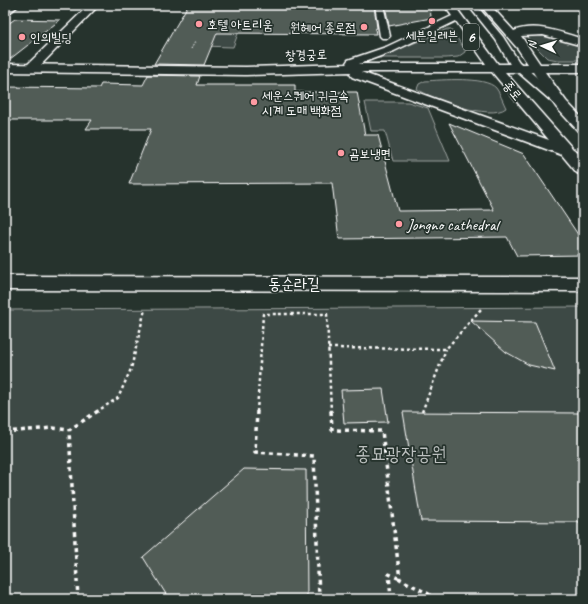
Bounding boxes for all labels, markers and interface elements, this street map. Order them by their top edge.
marker: 세븐일레븐 [427,16,437,26]
place label: 호텔 아트리움 [207,17,273,33]
marker: 호텔 아트리움 [194,19,204,29]
place label: 원헤어 종로점 [290,20,356,36]
marker: 원헤어 종로점 [359,22,369,32]
road number: 6 [463,24,479,50]
north arrow [522,26,562,66]
place label: 세븐일레븐 [406,28,458,44]
place label: 인의빌딩 [30,30,72,46]
marker: 인의빌딩 [17,32,27,42]
text: N [525,39,539,49]
street label: 창경궁로 [285,46,327,64]
street label: 종로 [499,77,525,104]
place label: 세운스퀘어 귀금속 시계 도매 백화점 [262,88,349,119]
marker: 세운스퀘어 귀금속 시계 도매 백화점 [249,97,259,107]
place label: 곰보냉면 [349,146,391,162]
marker: 곰보냉면 [336,148,346,158]
place label: Jongno cathedral [406,215,501,235]
marker: Jongno cathedral [394,219,404,229]
street label: 동순라길 [268,274,320,294]
park label: 종묘광장공원 [355,442,447,466]

